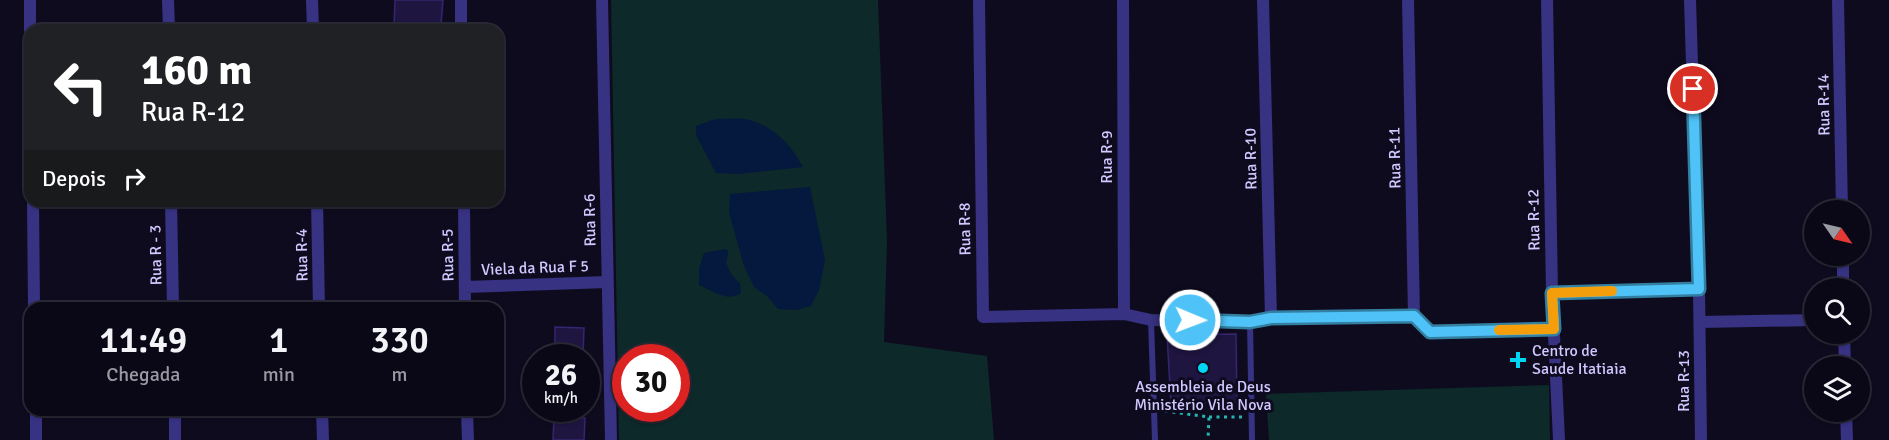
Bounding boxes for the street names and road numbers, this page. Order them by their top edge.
street label: Rua R-14 [1813,74,1835,136]
street label: Rua R-11 [1384,127,1406,189]
street label: Rua R-10 [1240,128,1262,190]
street label: Rua R-9 [1097,130,1117,184]
street label: Rua R-12 [1523,189,1545,251]
street label: Rua R-6 [580,193,600,247]
street label: Rua R-8 [955,202,975,256]
street label: Rua R - 3 [145,225,167,285]
street label: Rua R-4 [292,228,312,282]
street label: Rua R-5 [438,228,458,282]
street label: Viela da Rua F 5 [481,256,589,280]
street label: Rua R-13 [1674,350,1694,412]

